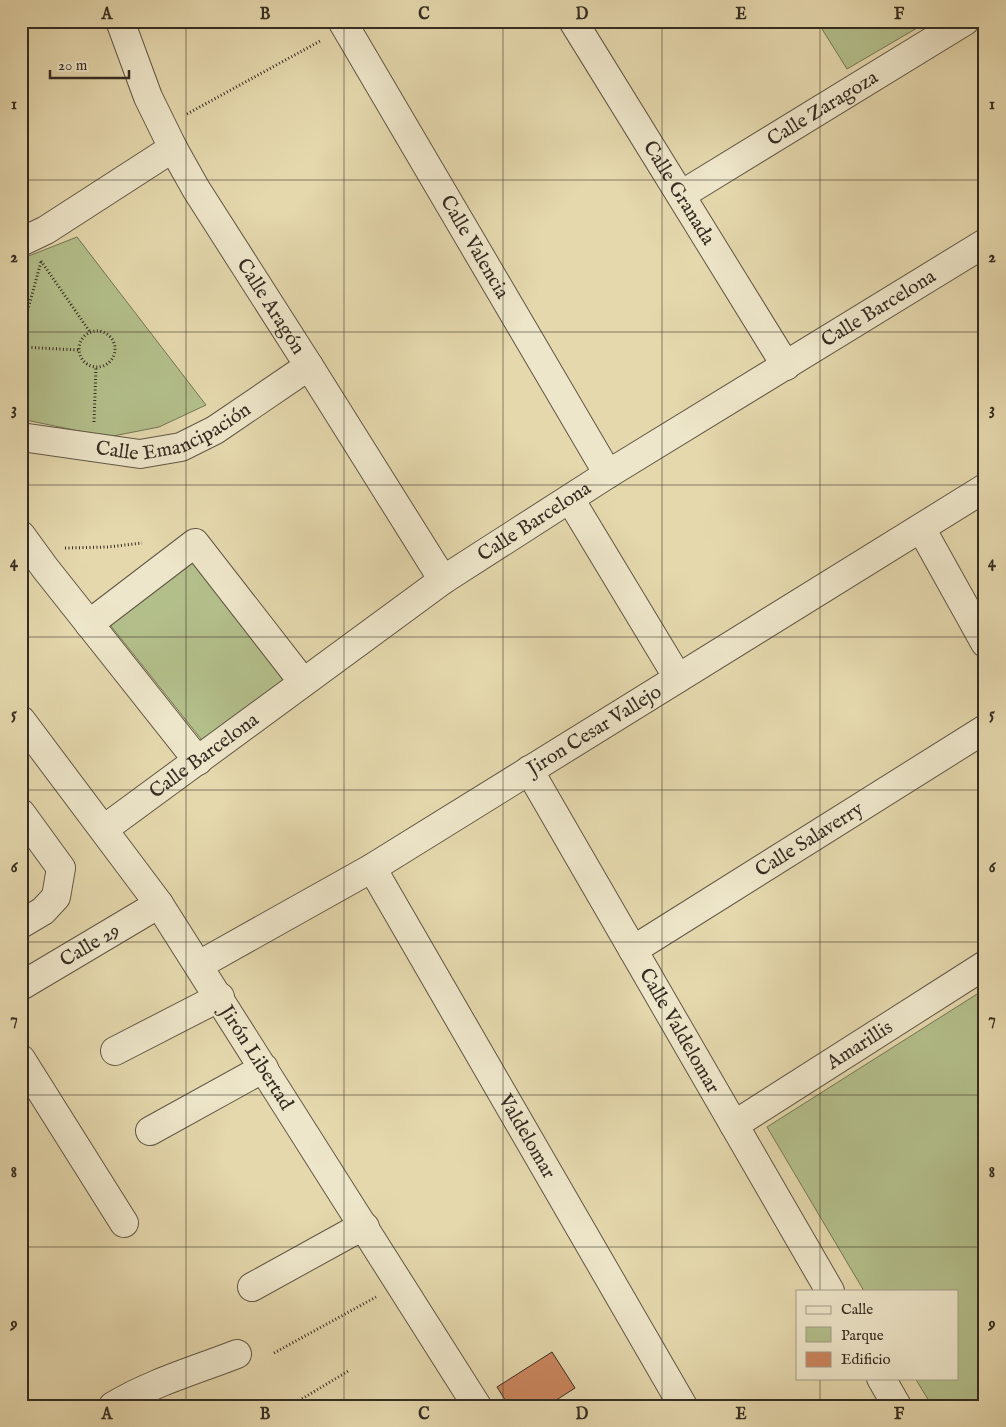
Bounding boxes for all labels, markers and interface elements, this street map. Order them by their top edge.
text: A [101,5,114,25]
text: B [260,5,271,25]
text: C [418,5,430,25]
text: D [576,5,589,25]
text: E [735,5,747,25]
text: F [894,5,905,25]
scale bar [50,48,129,80]
text: 20 m [58,56,88,75]
street label: Calle Zaragoza [762,65,883,152]
text: 1 [11,95,17,115]
text: 1 [989,95,995,115]
street label: Calle Granada [638,136,721,250]
street label: Calle Valencia [435,191,515,303]
text: 2 [10,248,18,268]
text: 2 [988,248,996,268]
street label: Calle Aragón [231,254,311,359]
street label: Calle Barcelona [817,263,941,353]
street label: Calle Emancipación [94,397,256,467]
text: 3 [11,400,17,420]
text: 3 [989,400,995,420]
street label: Calle Barcelona [473,476,596,567]
text: 4 [10,553,19,573]
text: 4 [988,553,997,573]
street label: Jiron Cesar Vallejo [521,679,666,782]
text: 5 [11,705,17,725]
text: 5 [989,705,995,725]
street label: Calle Barcelona [144,707,264,804]
street label: Calle Salaverry [751,796,868,883]
text: 6 [11,858,19,878]
text: 6 [989,858,997,878]
street label: Calle 29 [55,918,124,973]
street label: Calle Valdelomar [634,963,726,1098]
street label: Jirón Libertad [213,999,299,1115]
text: 7 [10,1010,18,1030]
text: 7 [988,1010,996,1030]
street label: Amarillis [821,1015,897,1076]
street label: Valdelomar [492,1089,562,1184]
text: 8 [11,1163,17,1183]
text: 8 [989,1163,995,1183]
legend [796,1290,958,1380]
text: Calle [841,1300,873,1319]
text: 9 [10,1315,18,1335]
text: 9 [988,1315,996,1335]
text: Parque [841,1326,884,1345]
text: Edificio [841,1350,891,1369]
text: A [101,1405,114,1425]
text: B [260,1405,271,1425]
text: C [418,1405,430,1425]
text: D [576,1405,589,1425]
text: E [735,1405,747,1425]
text: F [894,1405,905,1425]

